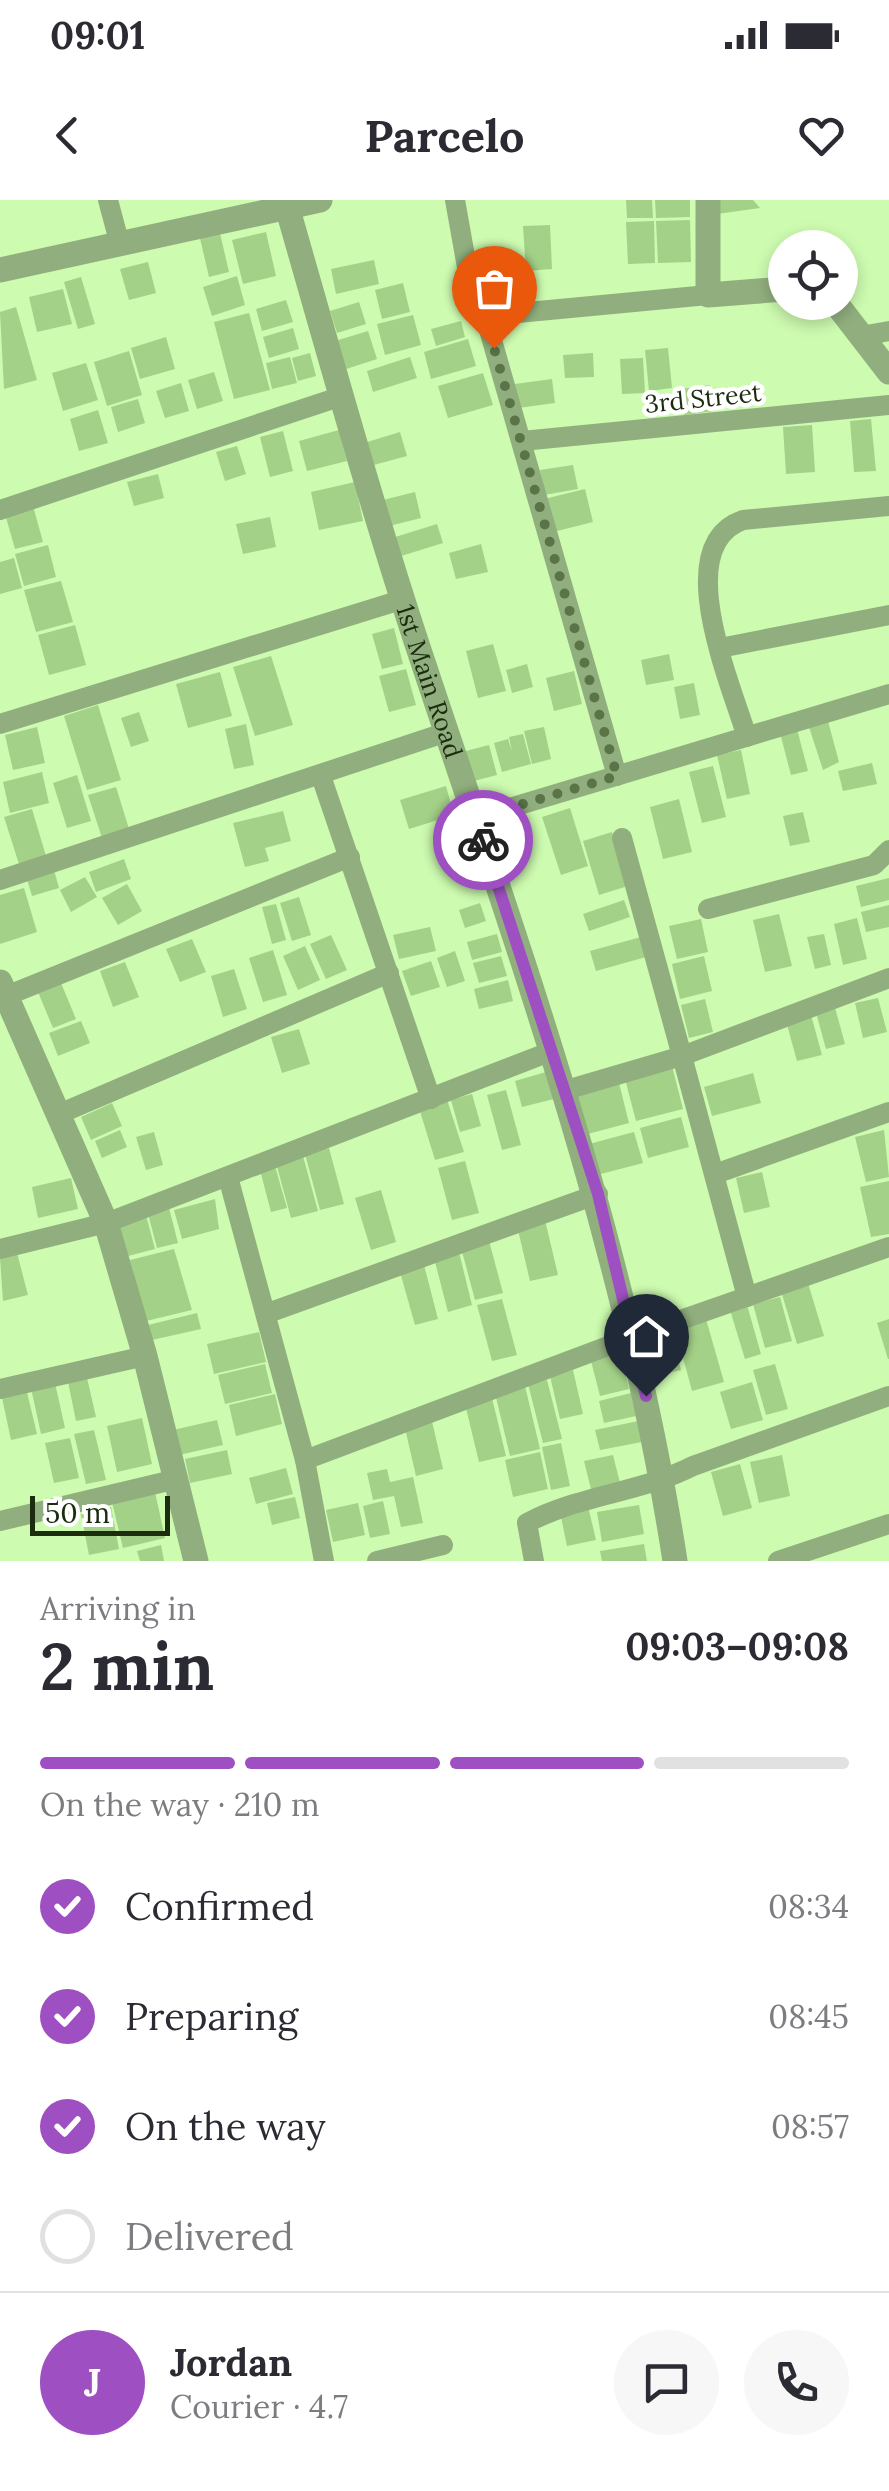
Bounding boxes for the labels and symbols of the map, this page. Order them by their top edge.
pin [452,246,537,349]
street label: 3rd Street [643,376,763,420]
street label: 1st Main Road [389,601,470,762]
courier [433,790,533,890]
pin [604,1294,689,1397]
scale bar [30,1491,170,1536]

